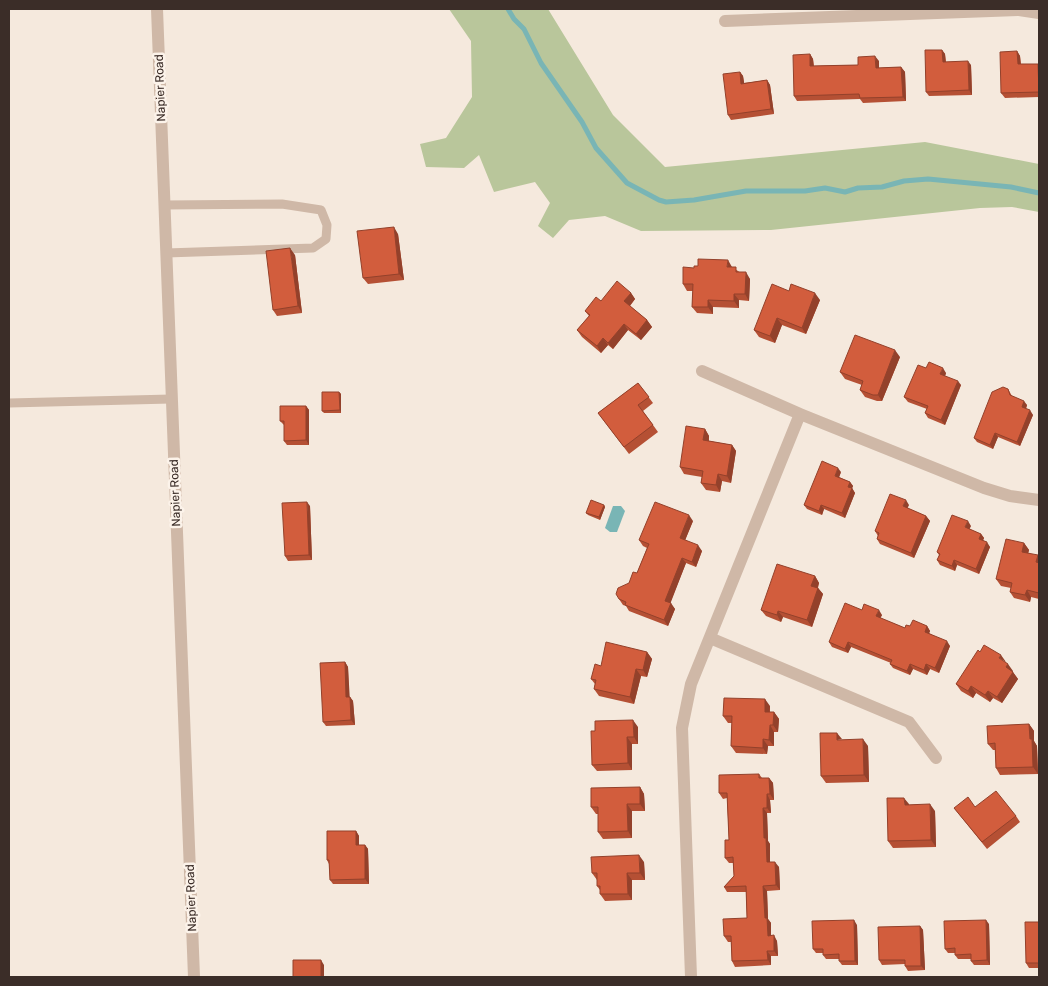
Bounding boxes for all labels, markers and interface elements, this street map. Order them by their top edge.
street label: Napier Road [152,54,168,122]
street label: Napier Road [167,459,183,527]
street label: Napier Road [183,864,199,932]

